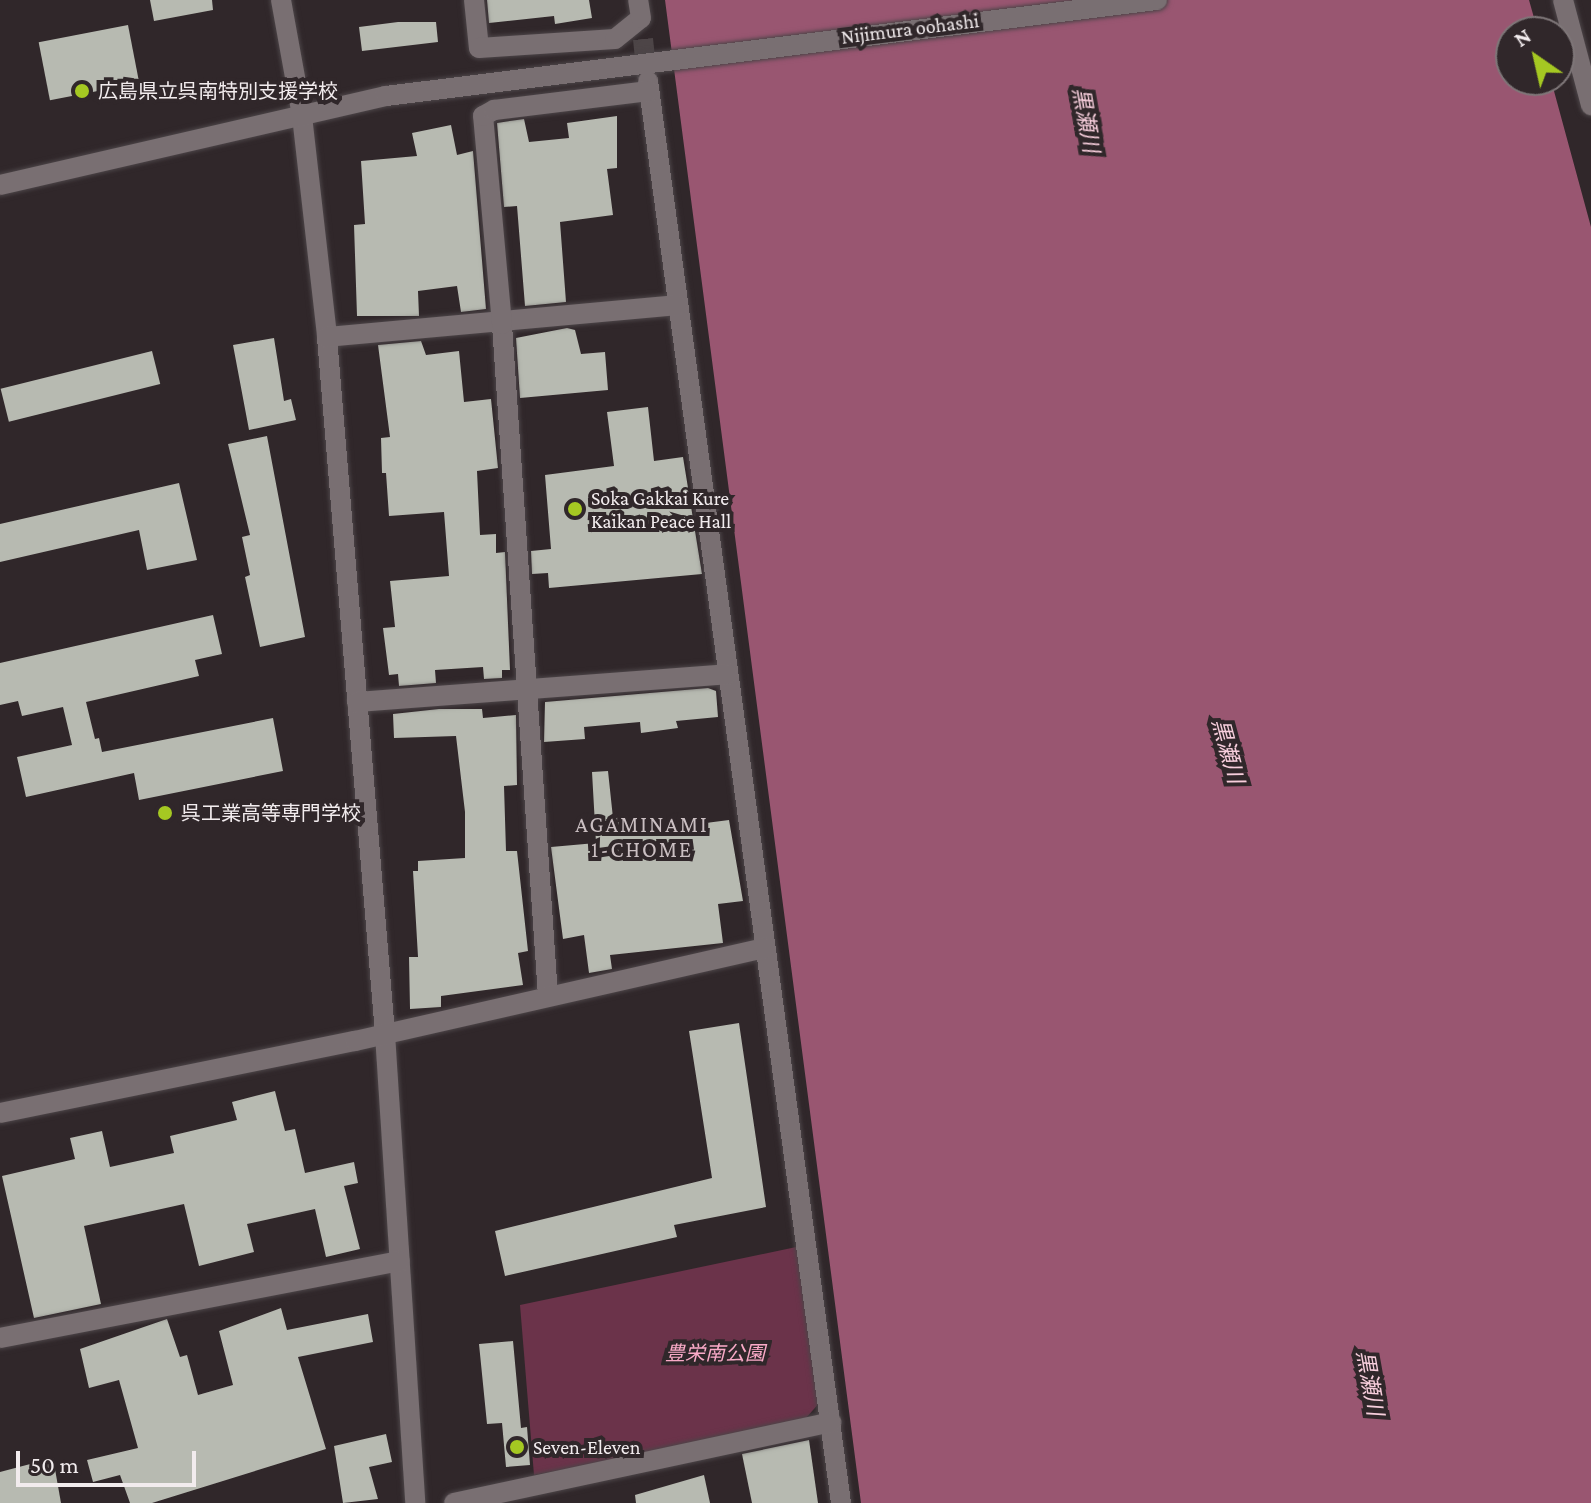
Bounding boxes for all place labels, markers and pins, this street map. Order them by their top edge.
place label: 広島県立呉南特別支援学校 [98,79,338,103]
marker: 広島県立呉南特別支援学校 [73,82,91,100]
place label: Soka Gakkai Kure Kaikan Peace Hall [591,486,731,533]
marker: Soka Gakkai Kure Kaikan Peace Hall [566,500,584,518]
place label: 呉工業高等専門学校 [181,801,361,825]
marker: 呉工業高等専門学校 [156,804,174,822]
place label: Seven-Eleven [533,1435,640,1459]
marker: Seven-Eleven [508,1438,526,1456]

